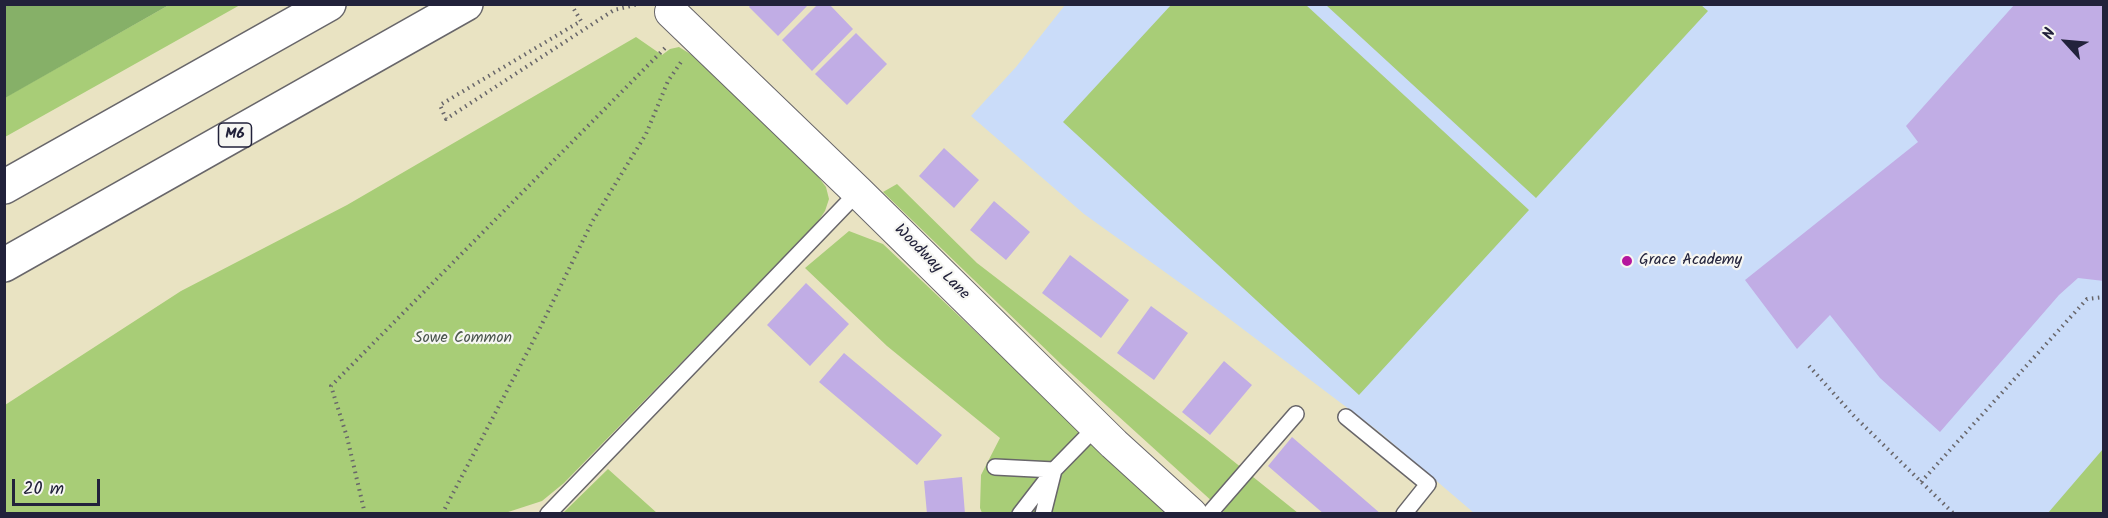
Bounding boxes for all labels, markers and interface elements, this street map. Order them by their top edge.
north arrow [2036,12,2096,72]
text: N [2036,24,2063,44]
road number: M6 [218,123,252,147]
street label: Woodway Lane [889,221,973,305]
place label: Grace Academy [1639,251,1742,271]
marker: Grace Academy [1620,254,1634,268]
park label: Sowe Common [414,329,512,349]
scale bar [15,467,104,505]
text: 20 m [23,475,64,504]

